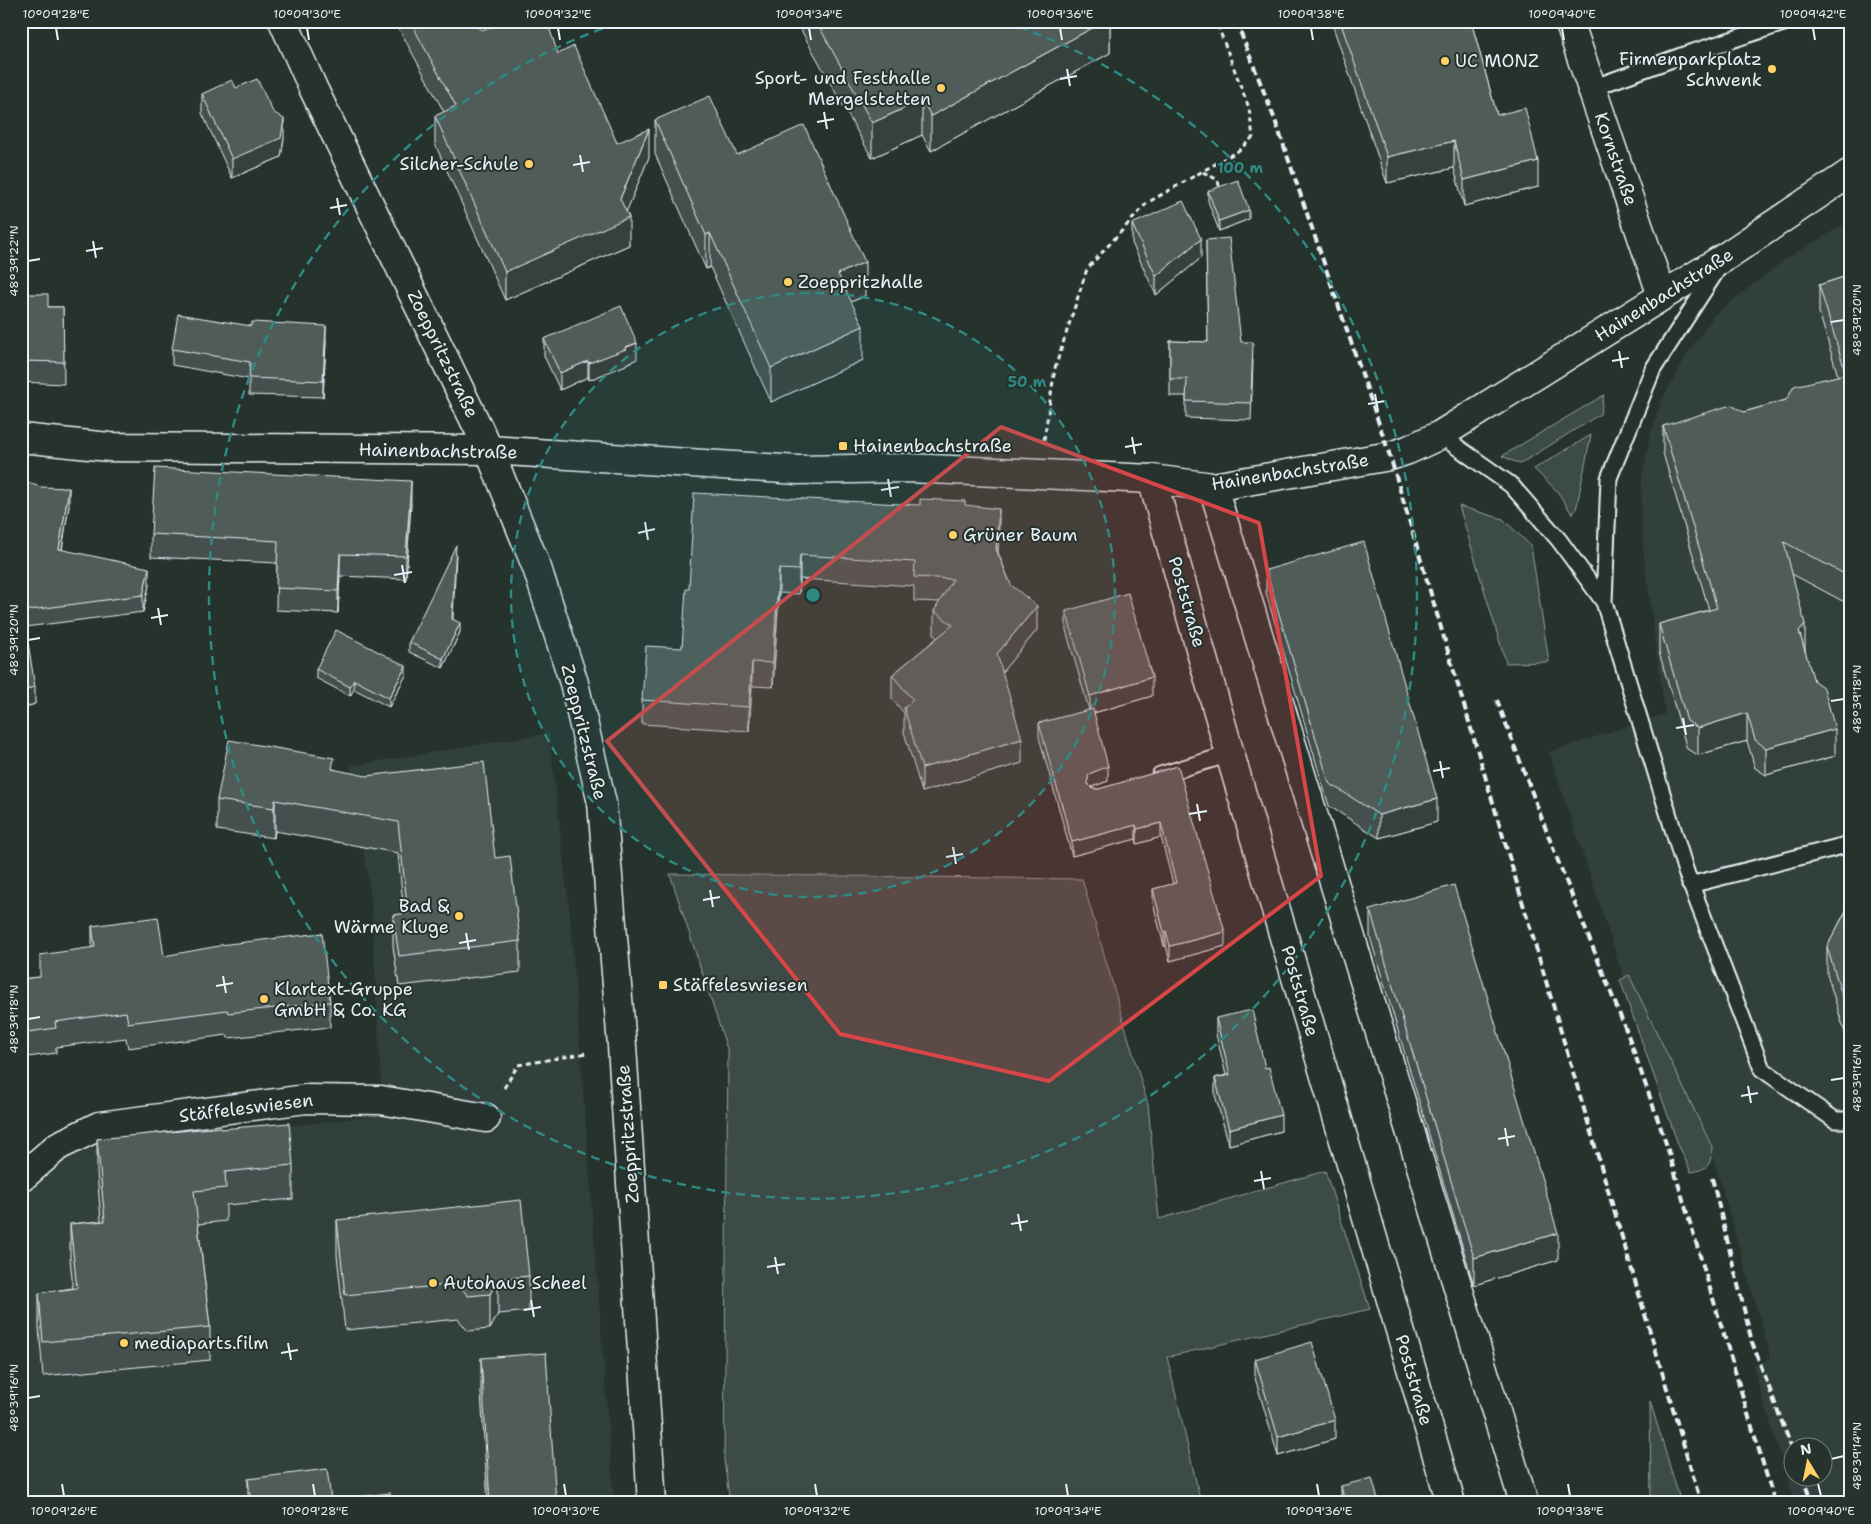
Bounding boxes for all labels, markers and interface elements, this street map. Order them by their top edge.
text: 10°09'28"E [22,6,90,22]
text: 10°09'30"E [273,6,341,22]
text: 10°09'32"E [525,6,591,22]
text: 10°09'34"E [776,6,842,22]
text: 10°09'36"E [1027,6,1093,22]
text: 10°09'38"E [1277,6,1345,22]
text: 10°09'40"E [1528,6,1596,22]
text: 10°09'42"E [1780,6,1846,22]
place label: Firmenparkplatz Schwenk [1619,47,1762,92]
place label: UC MONZ [1455,49,1539,73]
marker: UC MONZ [1439,55,1451,67]
marker: Firmenparkplatz Schwenk [1766,63,1778,75]
place label: Sport- und Festhalle Mergelstetten [755,66,931,111]
marker: Sport- und Festhalle Mergelstetten [935,82,947,94]
street label: Kornstraße [1589,109,1643,209]
place label: Silcher-Schule [400,152,519,176]
marker: Silcher-Schule [523,158,535,170]
text: 100 m [1217,158,1263,178]
text: 48°39'22"N [6,225,22,297]
street label: Hainenbachstraße [1590,243,1738,347]
place label: Zoeppritzhalle [798,270,923,294]
marker: Zoeppritzhalle [782,276,794,288]
text: 48°39'20"N [1849,284,1865,356]
street label: Zoeppritzstraße [402,286,484,422]
text: 50 m [1008,372,1047,392]
place label: Hainenbachstraße [853,434,1012,458]
street label: Hainenbachstraße [358,438,518,464]
marker: Hainenbachstraße [837,440,849,452]
street label: Hainenbachstraße [1210,448,1370,496]
place label: Grüner Baum [963,523,1078,547]
marker: Grüner Baum [947,529,959,541]
street label: Poststraße [1163,554,1211,650]
centre of rings [804,586,822,604]
text: 48°39'20"N [6,604,22,676]
street label: Zoeppritzstraße [556,662,612,802]
text: 48°39'18"N [1849,665,1865,733]
place label: Bad & Wärme Kluge [334,894,450,939]
marker: Bad & Wärme Kluge [453,910,465,922]
street label: Poststraße [1276,943,1324,1039]
place label: Stäffeleswiesen [673,973,808,997]
place label: Klartext-Gruppe GmbH & Co. KG [274,977,413,1022]
marker: Stäffeleswiesen [657,979,669,991]
text: 48°39'18"N [6,985,22,1053]
marker: Klartext-Gruppe GmbH & Co. KG [258,993,270,1005]
text: 48°39'16"N [1849,1044,1865,1112]
street label: Zoeppritzstraße [611,1064,645,1204]
street label: Stäffeleswiesen [178,1088,314,1128]
place label: Autohaus Scheel [443,1271,587,1295]
marker: Autohaus Scheel [427,1277,439,1289]
place label: mediaparts.film [134,1331,269,1355]
street label: Poststraße [1390,1332,1438,1428]
marker: mediaparts.film [118,1337,130,1349]
text: 48°39'16"N [6,1364,22,1432]
text: 48°39'14"N [1849,1422,1865,1490]
north arrow [1784,1436,1834,1486]
text: N [1799,1439,1813,1459]
text: 10°09'26"E [31,1503,97,1519]
text: 10°09'28"E [281,1503,349,1519]
text: 10°09'30"E [532,1503,600,1519]
text: 10°09'32"E [784,1503,850,1519]
text: 10°09'34"E [1035,1503,1101,1519]
text: 10°09'36"E [1286,1503,1352,1519]
text: 10°09'38"E [1536,1503,1604,1519]
text: 10°09'40"E [1787,1503,1855,1519]

